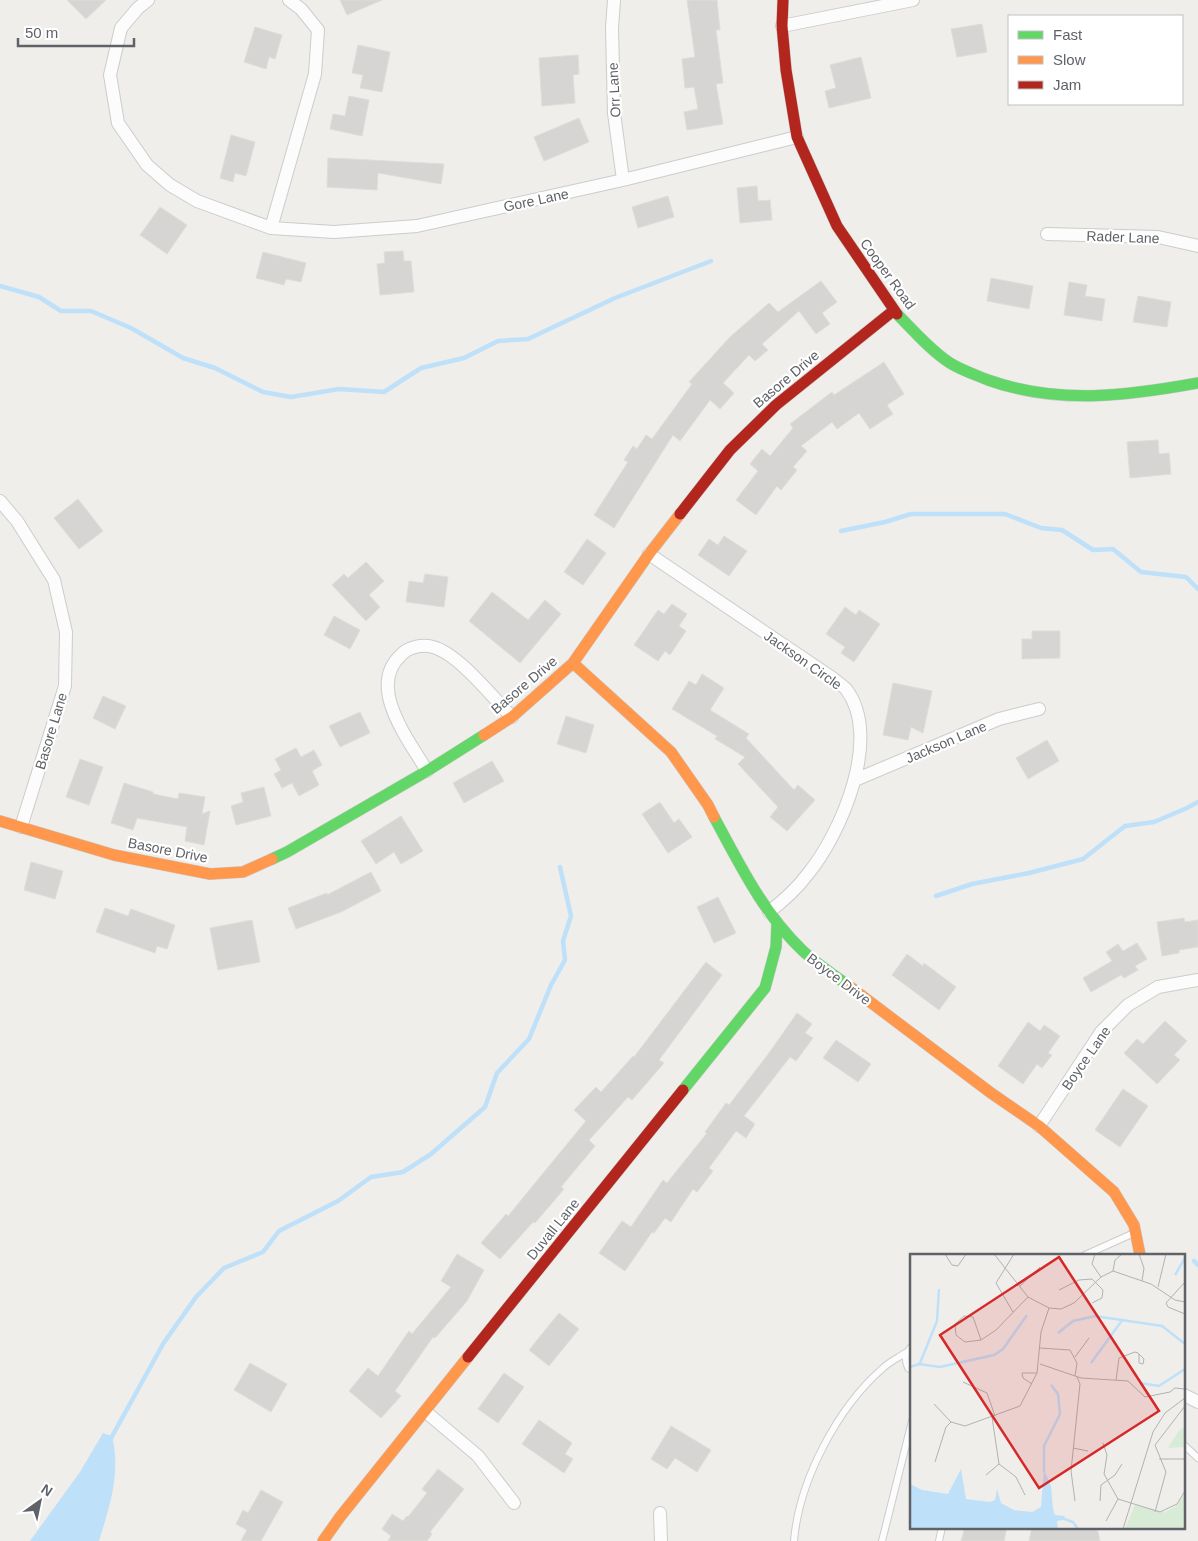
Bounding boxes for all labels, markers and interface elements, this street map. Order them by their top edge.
scale bar [18,15,134,47]
legend [1008,15,1183,105]
text: 50 m [25,24,58,41]
text: Fast [1053,26,1083,43]
text: Slow [1053,51,1086,68]
street label: Orr Lane [605,62,623,118]
text: Jam [1053,76,1081,93]
street label: Gore Lane [502,185,570,215]
street label: Rader Lane [1086,228,1160,246]
street label: Cooper Road [857,236,919,312]
street label: Basore Drive [750,347,822,411]
street label: Jackson Circle [761,627,845,693]
street label: Basore Drive [488,653,560,717]
street label: Basore Lane [32,691,70,771]
street label: Jackson Lane [903,718,989,766]
street label: Basore Drive [127,834,209,866]
street label: Boyce Drive [804,950,874,1008]
street label: Boyce Lane [1058,1023,1114,1093]
street label: Duvall Lane [524,1195,583,1263]
inset map [910,1254,1186,1528]
north arrow [15,1476,65,1526]
text: N [38,1481,56,1500]

